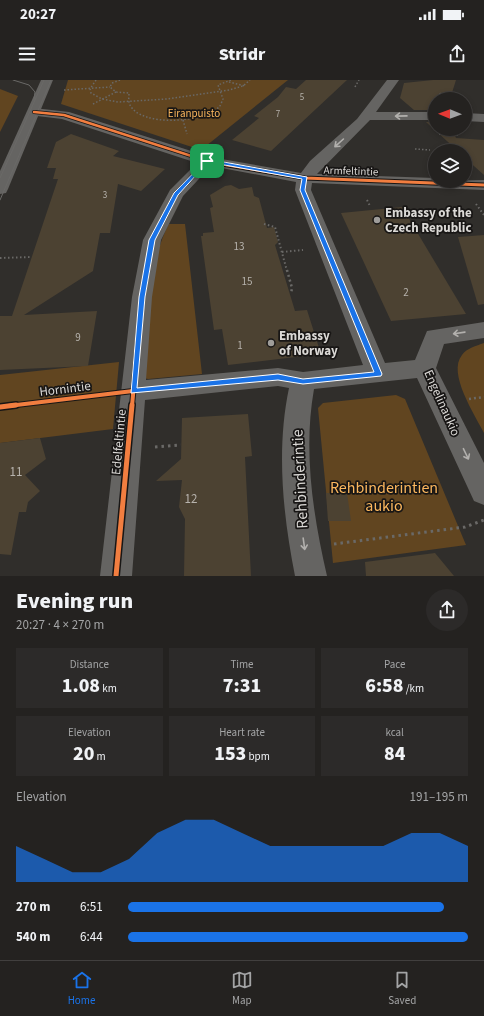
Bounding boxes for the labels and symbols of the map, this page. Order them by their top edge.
house number: 5 [300,91,305,104]
north arrow [428,92,472,136]
park label: Eiranpuisto [168,106,220,121]
house number: 7 [276,108,281,121]
one-way arrow [395,112,408,120]
one-way arrow [334,138,344,148]
pin [190,144,224,178]
street label: Armfeltintie [323,163,379,179]
house number: 3 [103,189,108,202]
place label: Embassy of the Czech Republic [385,204,472,237]
marker: Embassy of the Czech Republic [372,215,382,225]
house number: 13 [234,239,244,254]
house number: 15 [242,274,252,289]
house number: 2 [403,285,409,300]
place label: Embassy of Norway [279,327,338,360]
one-way arrow [453,329,466,337]
house number: 9 [75,330,81,345]
house number: 1 [237,338,243,353]
marker: Embassy of Norway [266,338,276,348]
street label: Engelinaukio [419,367,465,439]
street label: Hornintie [38,377,92,401]
street label: Edelfeltintie [107,408,131,476]
street label: Rehbinderintie [286,429,314,529]
one-way arrow [463,448,470,460]
house number: 11 [10,463,22,481]
park label: Rehbinderintien aukio [330,477,438,517]
house number: 12 [185,490,197,508]
one-way arrow [300,537,308,550]

